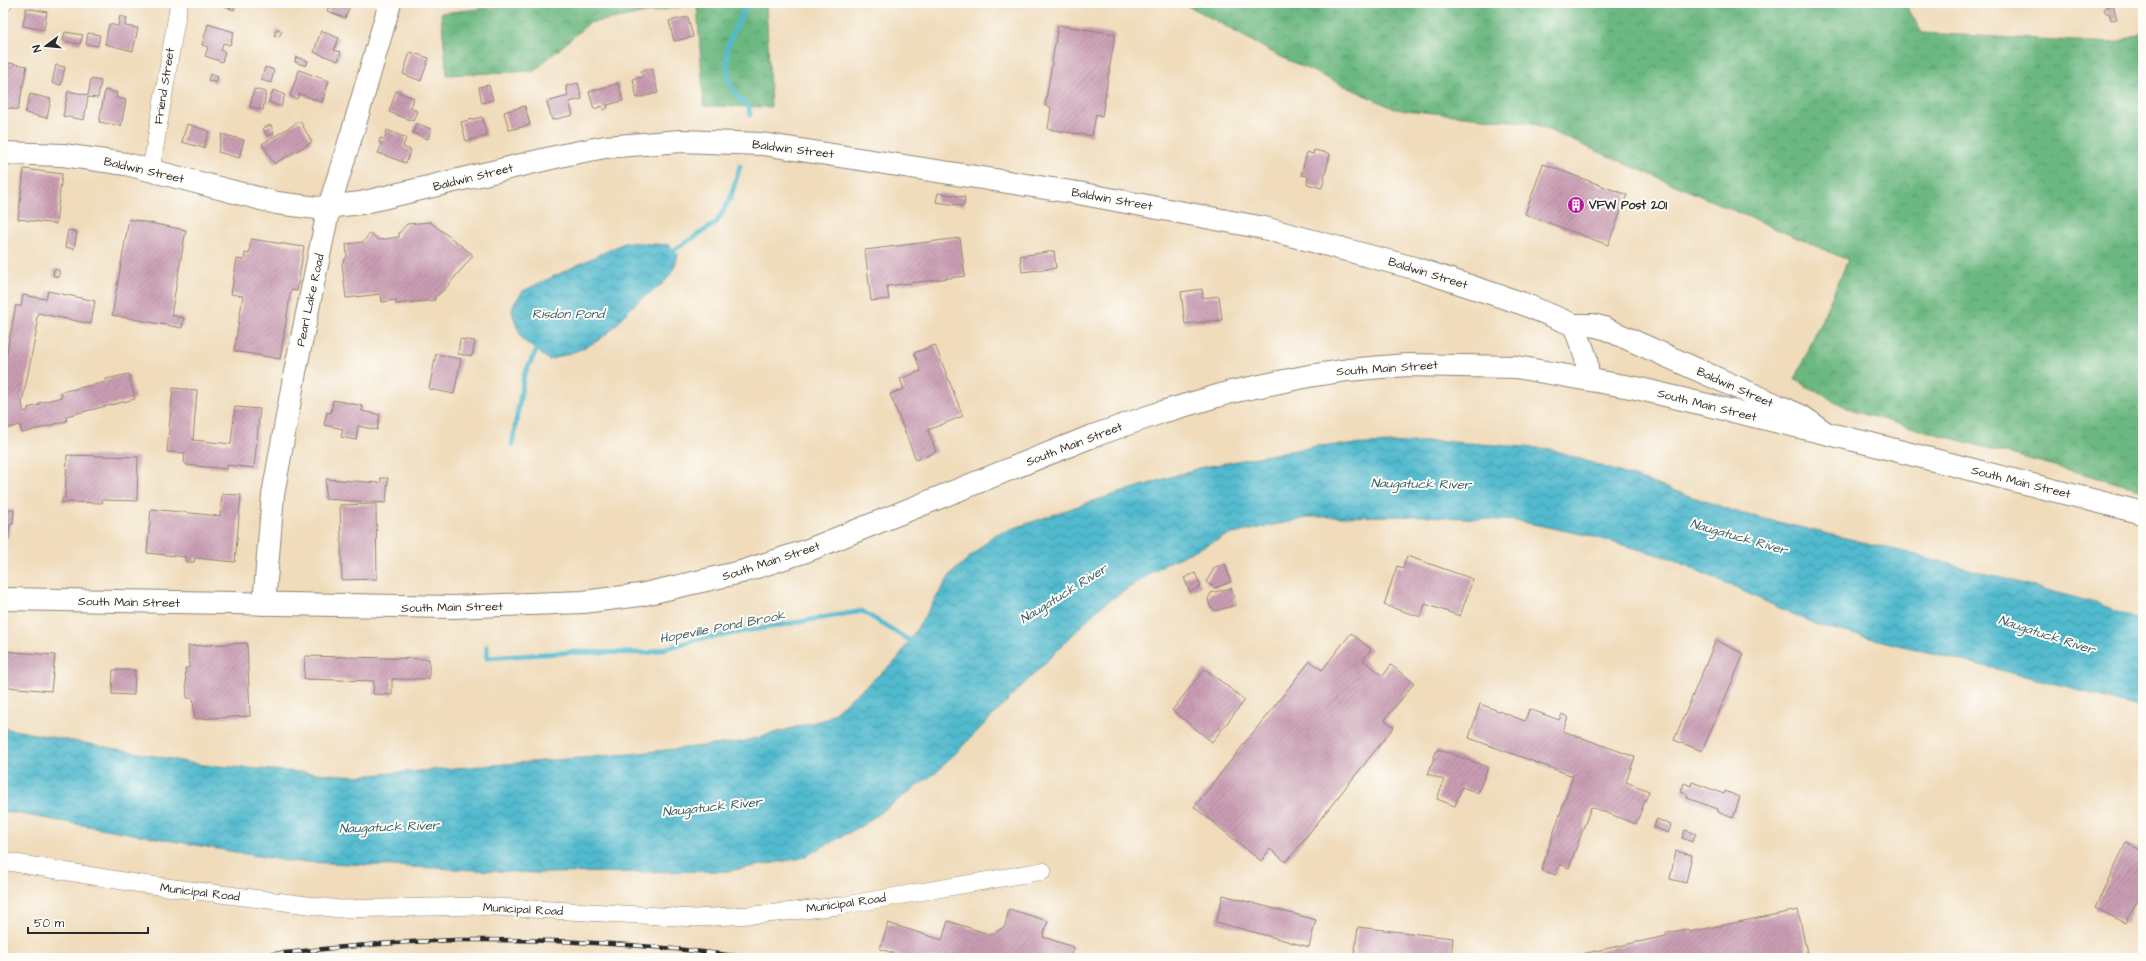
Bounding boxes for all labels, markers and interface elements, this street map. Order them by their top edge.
north arrow [26,26,66,66]
text: N [29,43,45,54]
street label: Friend Street [150,46,179,126]
street label: Baldwin Street [751,136,835,163]
street label: Baldwin Street [102,153,186,188]
street label: Baldwin Street [431,159,515,196]
street label: Baldwin Street [1070,184,1154,215]
building icon: VFW Post 201 [1566,195,1586,215]
place label: VFW Post 201 [1588,197,1667,214]
street label: Pearl Lake Road [292,252,329,348]
street label: Baldwin Street [1386,253,1470,294]
water label: Risdon Pond [532,305,606,323]
street label: South Main Street [1336,356,1439,381]
street label: Baldwin Street [1694,363,1776,412]
street label: South Main Street [1655,385,1758,426]
street label: South Main Street [1024,418,1125,471]
street label: South Main Street [1969,462,2072,503]
water label: Naugatuck River [1371,474,1473,495]
water label: Naugatuck River [1688,515,1791,561]
street label: South Main Street [720,538,822,585]
water label: Naugatuck River [1016,559,1113,629]
street label: South Main Street [78,593,180,612]
street label: South Main Street [401,598,503,617]
water label: Hopeville Pond Brook [658,606,787,648]
water label: Naugatuck River [1996,611,2099,660]
water label: Naugatuck River [661,793,765,822]
water label: Naugatuck River [339,816,441,839]
street label: Municipal Road [159,879,241,906]
street label: Municipal Road [805,889,887,917]
street label: Municipal Road [482,899,564,920]
scale bar [28,909,148,935]
text: 50 m [34,915,65,932]

